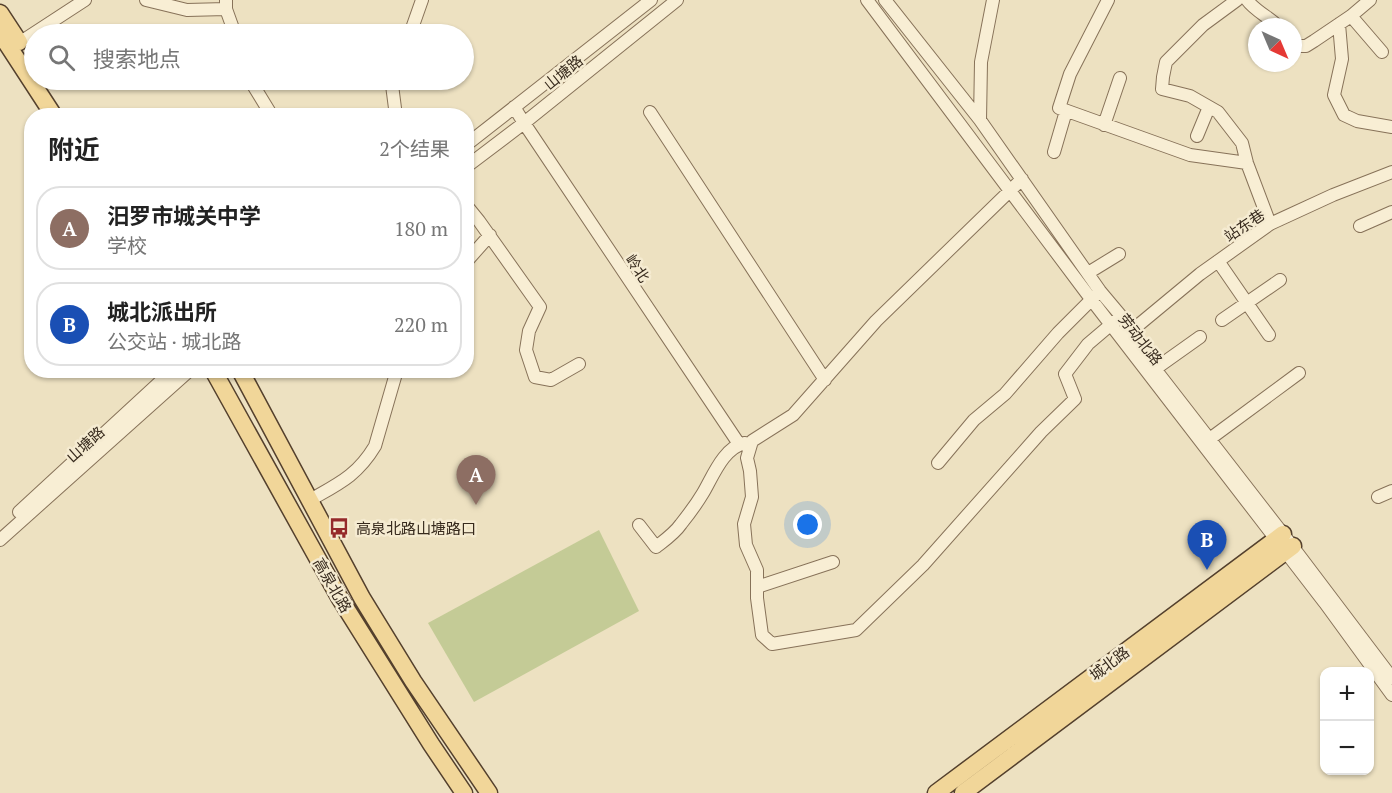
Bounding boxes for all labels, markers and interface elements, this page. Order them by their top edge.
north arrow [1248,18,1302,72]
search box [24,24,474,90]
icon: search [45,41,78,74]
text: 搜索地点 [93,44,181,73]
street label: 山塘路 [539,50,587,94]
text: 附近 [48,132,100,166]
text: 2个结果 [379,135,450,162]
text: 汨罗市城关中学 [107,201,261,230]
street label: 站东巷 [1220,204,1268,246]
text: A [62,215,77,242]
text: 180 m [394,215,448,242]
text: 学校 [107,232,147,259]
street label: 岭北 [621,250,655,286]
text: 城北派出所 [107,297,217,326]
street label: 劳动北路 [1115,309,1167,369]
text: B [63,311,76,338]
text: 220 m [394,311,448,338]
text: 公交站 · 城北路 [107,328,242,355]
street label: 山塘路 [62,422,108,466]
pin: A [456,456,496,505]
your location [793,510,822,539]
bus stop icon: 高泉北路山塘路口 [327,516,351,540]
place label: 高泉北路山塘路口 [356,518,476,538]
pin: B [1188,520,1226,570]
street label: 高泉北路 [309,554,357,616]
street label: 城北路 [1085,641,1133,685]
map controls [1320,667,1374,775]
button: + [1320,667,1374,721]
button: − [1320,721,1374,775]

